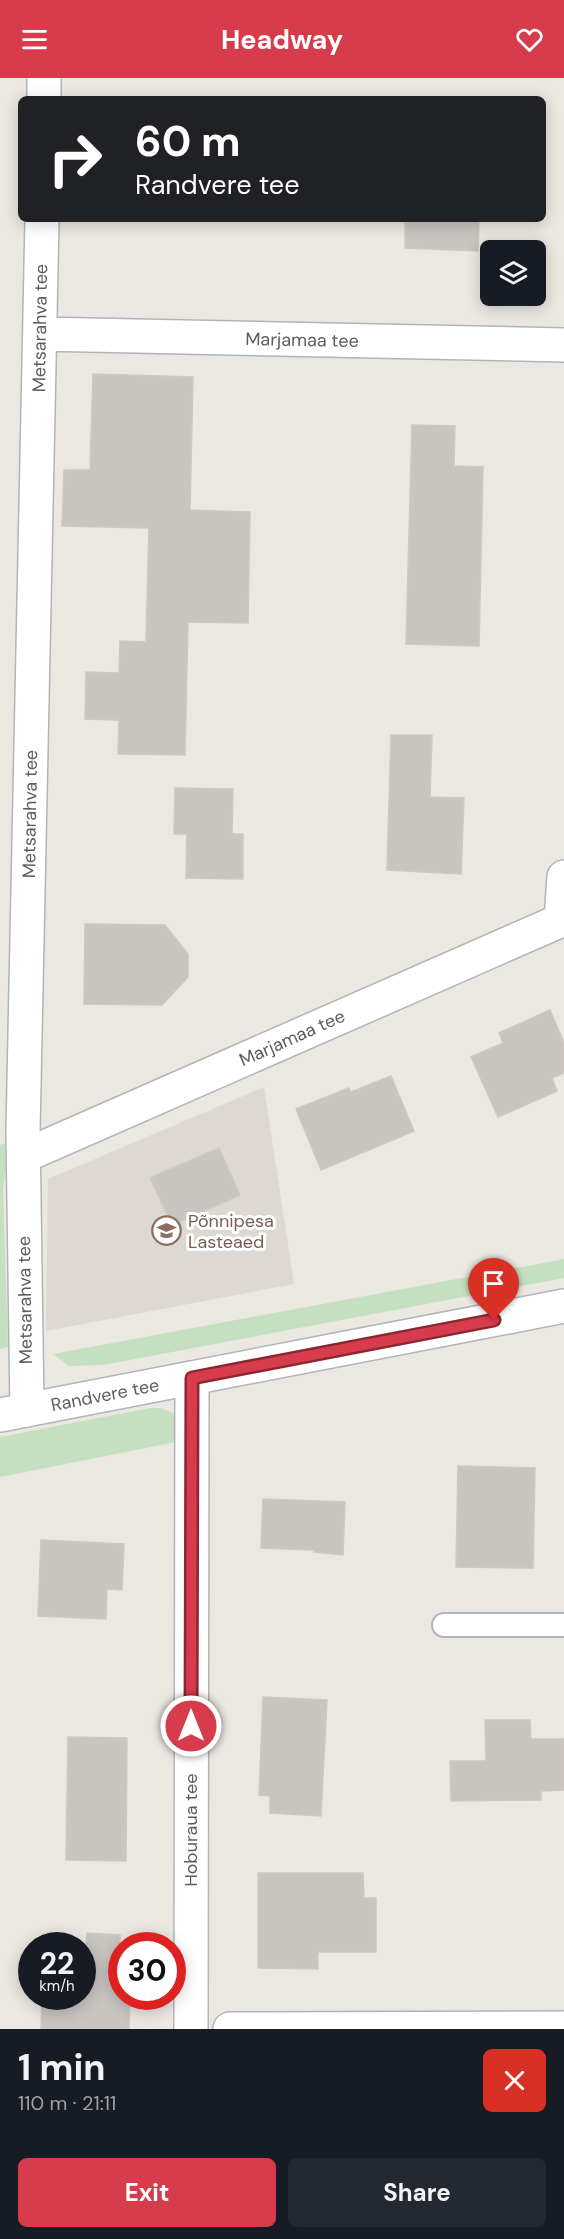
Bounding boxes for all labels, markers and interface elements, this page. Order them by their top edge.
text: Headway [221,22,343,57]
icon: menu [18,23,51,56]
icon: heart [513,23,546,56]
text: 60 m [135,114,241,169]
icon: right [36,120,114,198]
text: Randvere tee [135,167,300,202]
map controls [480,240,546,306]
button: layers [480,240,546,306]
street label: Metsarahva tee [27,264,53,392]
street label: Marjamaa tee [245,327,359,353]
street label: Metsarahva tee [17,750,43,878]
street label: Marjamaa tee [235,1004,349,1072]
place label: Põnnipesa Lasteaed [188,1209,274,1254]
school or university icon: Põnnipesa Lasteaed [151,1215,183,1247]
street label: Metsarahva tee [12,1236,38,1364]
pin [468,1258,519,1320]
icon: arrive [477,1267,510,1300]
street label: Randvere tee [49,1373,161,1417]
position arrow [159,1694,223,1758]
street label: Hoburaua tee [179,1773,203,1887]
speed limit sign: 30 [108,1932,186,2010]
text: 22 [40,1944,74,1983]
text: km/h [39,1976,75,1996]
text: 1 min [18,2044,106,2091]
button: close [483,2049,546,2112]
text: 110 m · 21:11 [18,2090,116,2116]
button: Exit [18,2158,276,2227]
button: Share [288,2158,546,2227]

